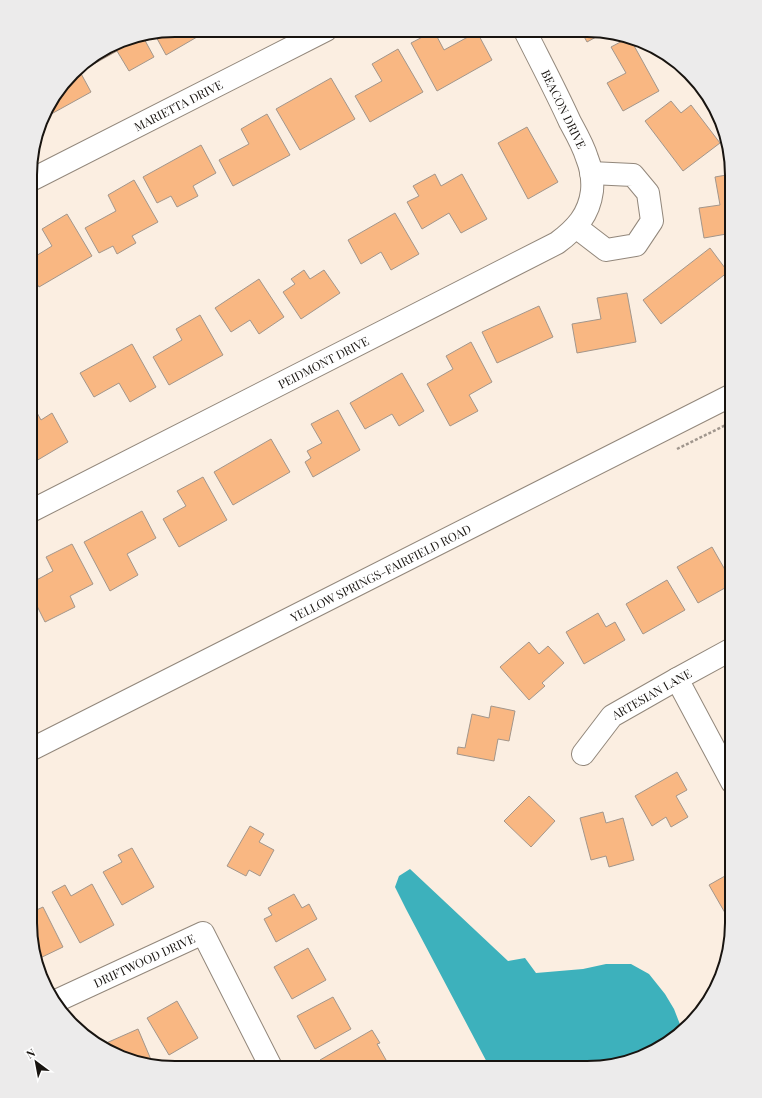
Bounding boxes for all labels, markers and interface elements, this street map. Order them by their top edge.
street label: BEACON DRIVE [538,67,590,151]
street label: MARIETTA DRIVE [131,76,225,134]
street label: PEIDMONT DRIVE [275,332,371,392]
street label: YELLOW SPRINGS-FAIRFIELD ROAD [287,520,474,625]
street label: ARTESIAN LANE [608,665,694,723]
street label: DRIFTWOOD DRIVE [91,930,197,991]
north arrow [16,1042,56,1082]
text: N [23,1045,38,1062]

